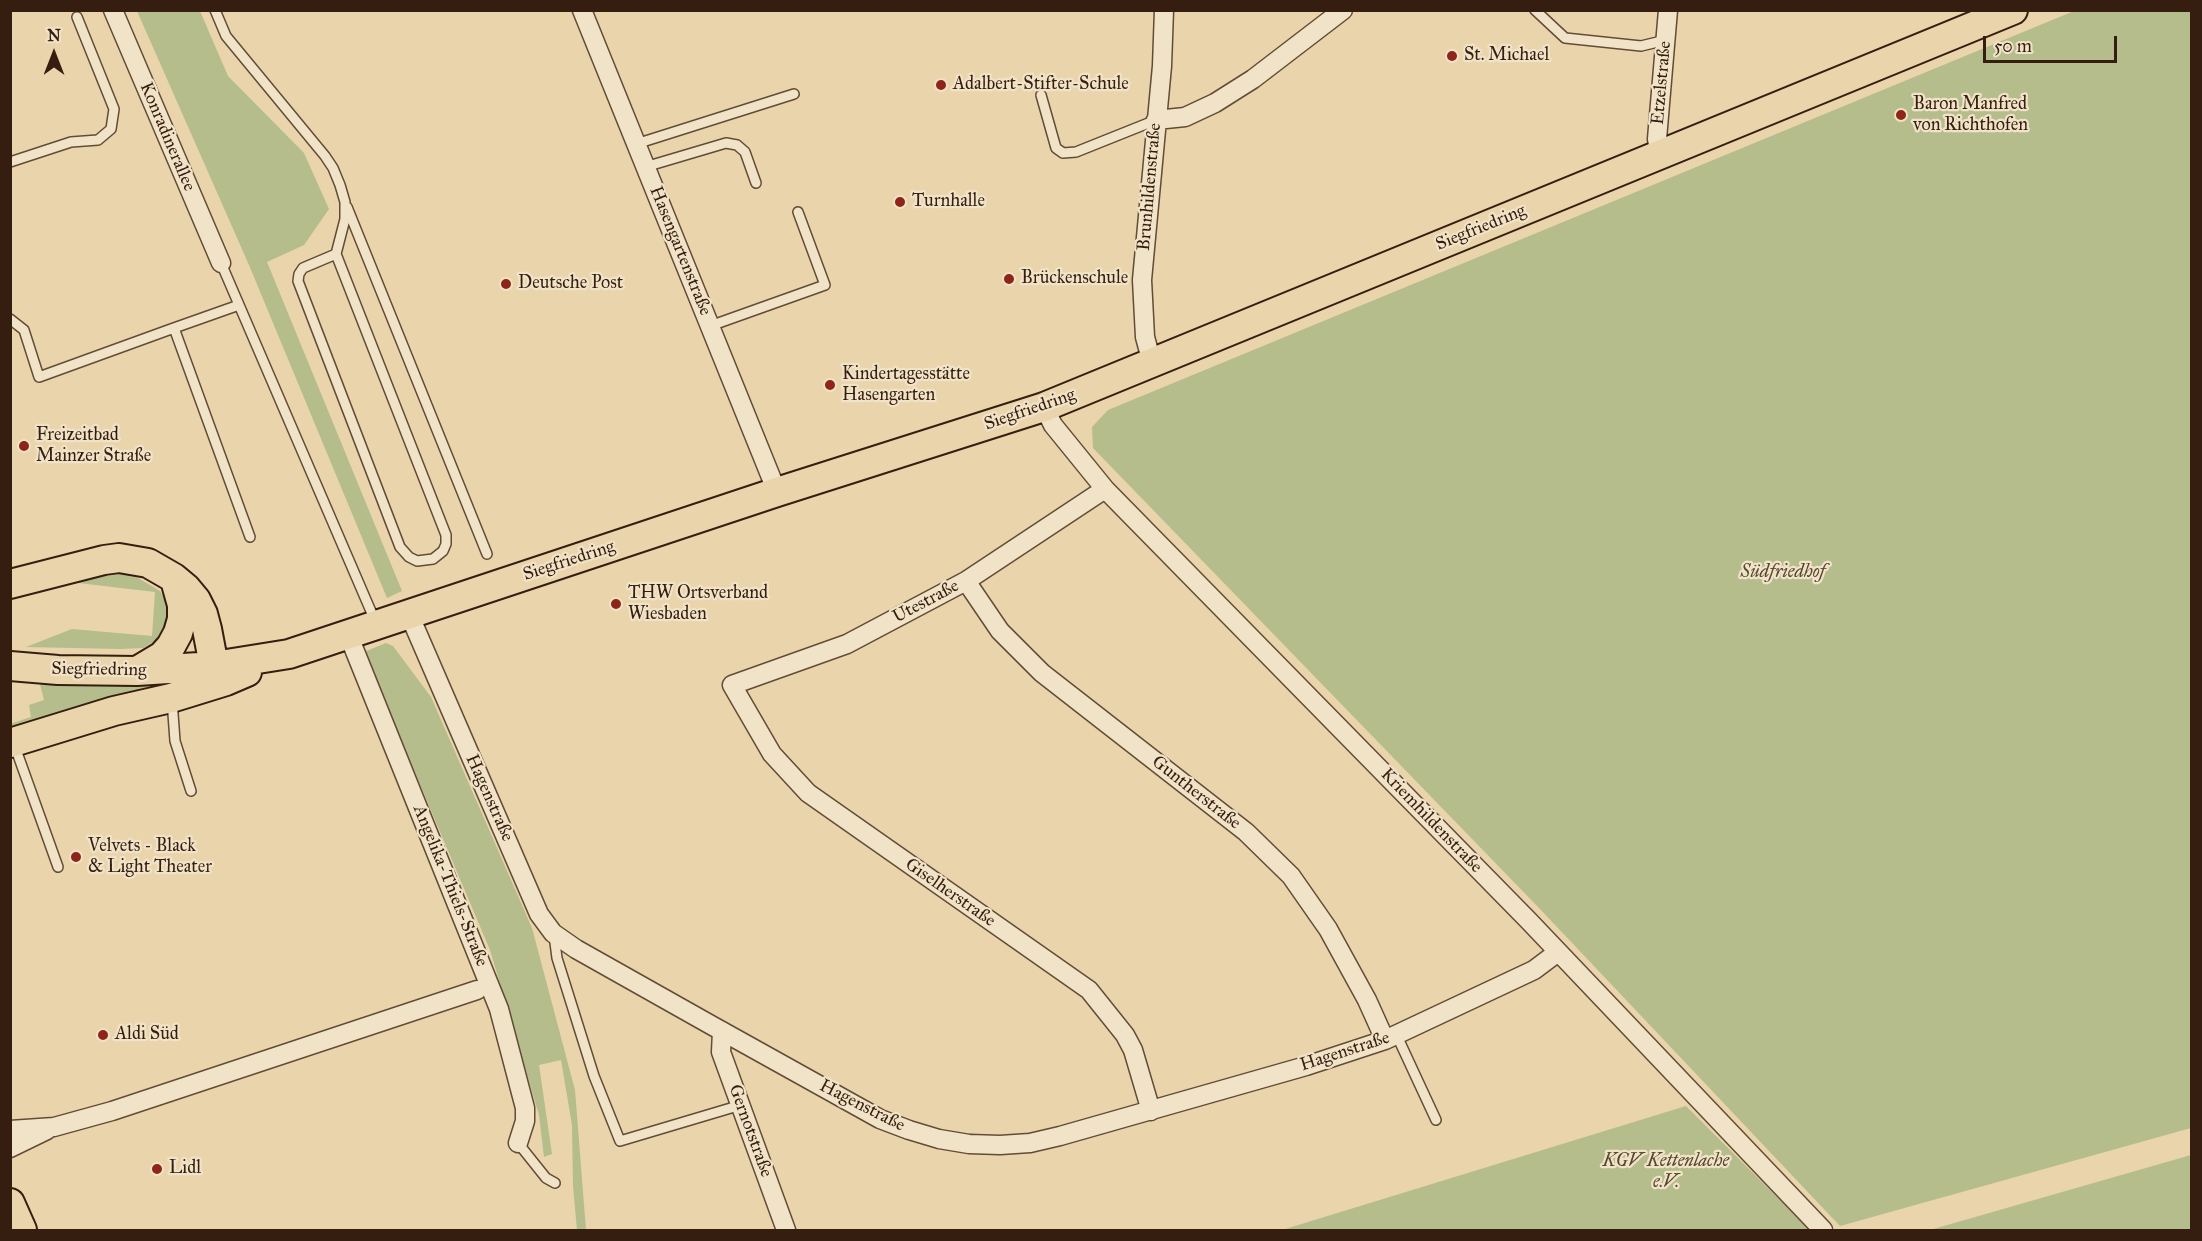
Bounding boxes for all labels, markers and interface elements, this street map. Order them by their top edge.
north arrow [24,24,84,84]
scale bar [1986,24,2120,62]
text: N [47,26,61,45]
text: 50 m [1994,35,2032,57]
street label: Etzelstraße [1648,40,1676,126]
place label: St. Michael [1464,45,1549,67]
marker: St. Michael [1445,49,1459,63]
place label: Adalbert-Stifter-Schule [953,74,1129,96]
marker: Adalbert-Stifter-Schule [934,78,948,92]
street label: Konradinerallee [134,79,200,195]
place label: Baron Manfred von Richthofen [1913,94,2028,136]
marker: Baron Manfred von Richthofen [1894,108,1908,122]
street label: Brunhildenstraße [1134,122,1166,252]
street label: Hasengartenstraße [644,183,716,319]
place label: Turnhalle [912,191,985,213]
marker: Turnhalle [893,195,907,209]
street label: Siegfriedring [1433,200,1529,256]
place label: Brückenschule [1021,268,1128,290]
marker: Brückenschule [1002,272,1016,286]
place label: Deutsche Post [518,273,623,295]
marker: Deutsche Post [499,277,513,291]
place label: Kindertagesstätte Hasengarten [842,364,970,406]
marker: Kindertagesstätte Hasengarten [823,378,837,392]
street label: Siegfriedring [981,384,1079,436]
place label: Freizeitbad Mainzer Straße [36,425,151,468]
marker: Freizeitbad Mainzer Straße [17,439,31,453]
street label: Siegfriedring [520,536,618,586]
park label: Südfriedhof [1741,562,1825,584]
street label: Utestraße [889,576,963,628]
place label: THW Ortsverband Wiesbaden [628,583,768,626]
marker: THW Ortsverband Wiesbaden [609,597,623,611]
street label: Siegfriedring [51,658,147,682]
street label: Hagenstraße [460,751,518,845]
street label: Guntherstraße [1147,752,1245,834]
street label: Kriemhildenstraße [1376,764,1486,878]
street label: Angelika-Thiels-Straße [408,802,492,970]
place label: Velvets - Black & Light Theater [88,836,212,878]
marker: Velvets - Black & Light Theater [69,850,83,864]
street label: Giselherstraße [901,854,999,932]
place label: Aldi Süd [115,1024,179,1046]
street label: Hagenstraße [1297,1027,1393,1077]
marker: Aldi Süd [96,1028,110,1042]
street label: Hagenstraße [816,1075,908,1137]
street label: Gernotstraße [723,1082,777,1180]
park label: KGV Kettenlache e.V. [1603,1151,1729,1194]
place label: Lidl [169,1158,201,1180]
marker: Lidl [150,1162,164,1176]

